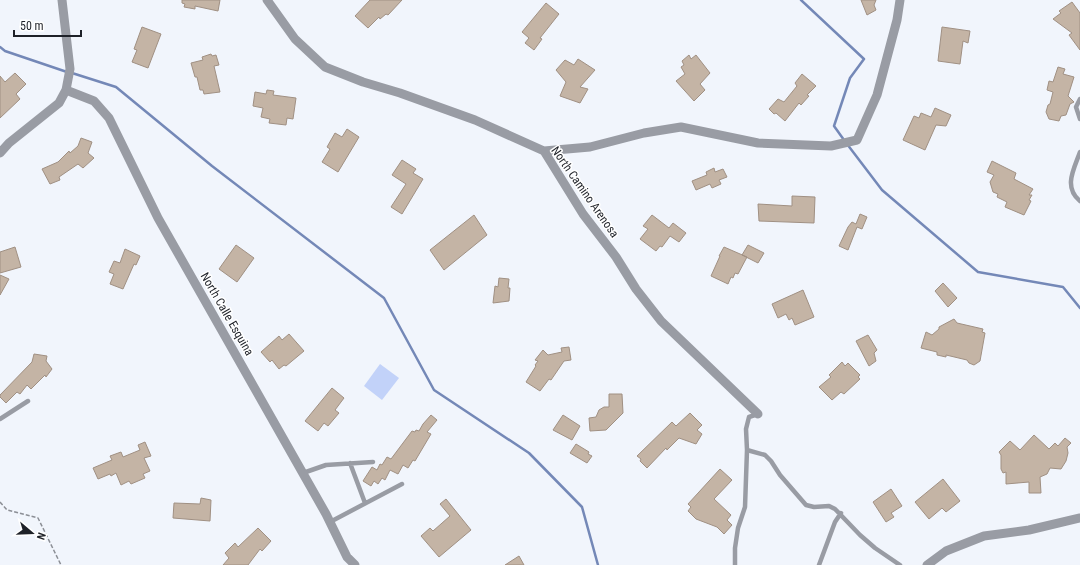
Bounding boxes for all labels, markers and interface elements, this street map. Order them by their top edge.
scale bar [14,12,81,38]
text: 50 m [20,19,44,33]
street label: North Camino Arenosa [548,144,622,240]
street label: North Calle Esquina [198,270,257,358]
north arrow [12,513,52,553]
text: N [34,531,48,542]

